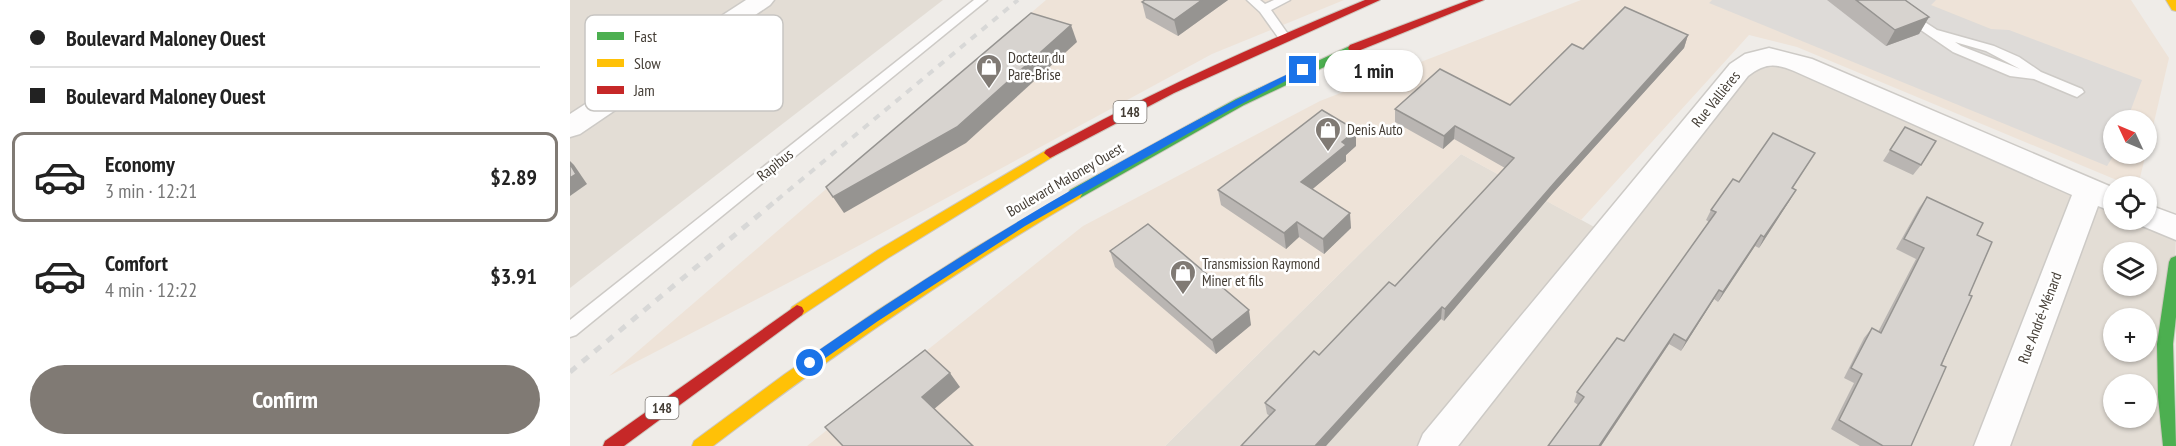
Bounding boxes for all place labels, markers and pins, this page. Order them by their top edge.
place label: Docteur du Pare-Brise [1008,48,1065,84]
shop icon: Docteur du Pare-Brise [974,52,1004,90]
shop icon: Denis Auto [1313,115,1343,153]
place label: Denis Auto [1347,120,1403,139]
place label: Transmission Raymond Miner et fils [1202,254,1320,290]
shop icon: Transmission Raymond Miner et fils [1168,258,1198,296]

